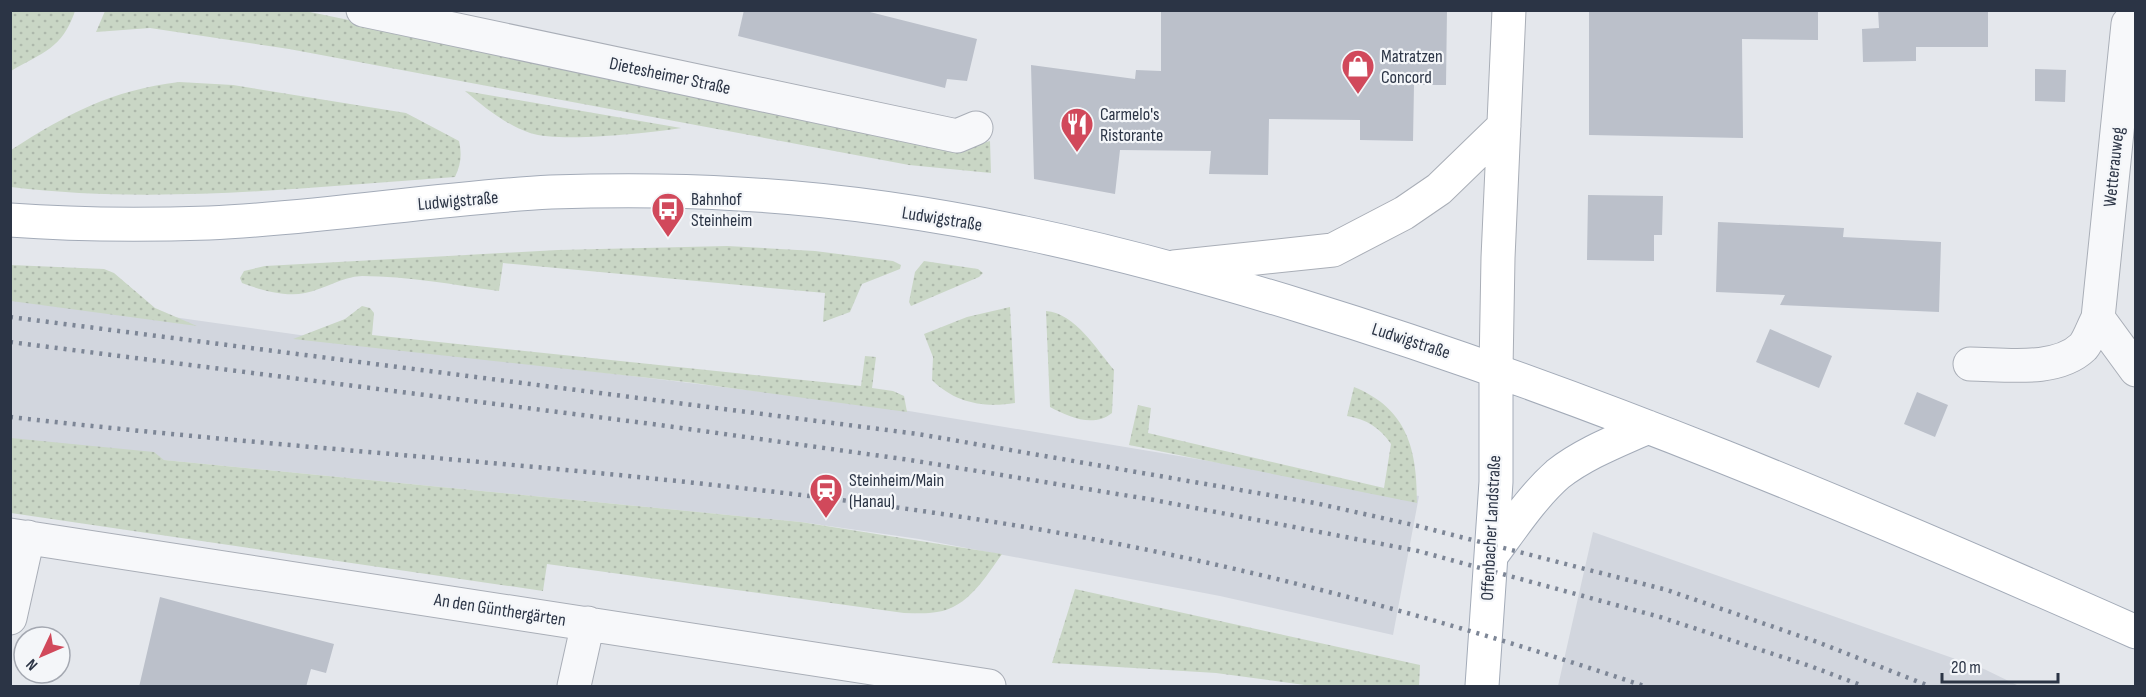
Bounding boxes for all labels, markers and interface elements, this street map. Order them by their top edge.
place label: Matratzen Concord [1381,46,1443,88]
shop icon: Matratzen Concord [1340,48,1376,95]
street label: Dietesheimer Straße [607,53,733,99]
place label: Carmelo's Ristorante [1100,104,1163,146]
restaurant icon: Carmelo's Ristorante [1059,106,1095,153]
street label: Wetterauweg [2099,126,2129,208]
street label: Ludwigstraße [417,187,499,215]
place label: Bahnhof Steinheim [691,189,752,231]
bus stop icon: Bahnhof Steinheim [650,191,686,238]
street label: Ludwigstraße [900,202,984,236]
street label: Ludwigstraße [1369,319,1453,363]
street label: Offenbacher Landstraße [1477,455,1505,601]
place label: Steinheim/Main (Hanau) [849,470,944,512]
station icon: Steinheim/Main (Hanau) [808,472,844,519]
street label: An den Günthergärten [432,589,567,631]
north arrow [12,625,72,685]
scale bar [1942,646,2058,684]
text: N [22,655,42,674]
text: 20 m [1951,657,1981,678]

